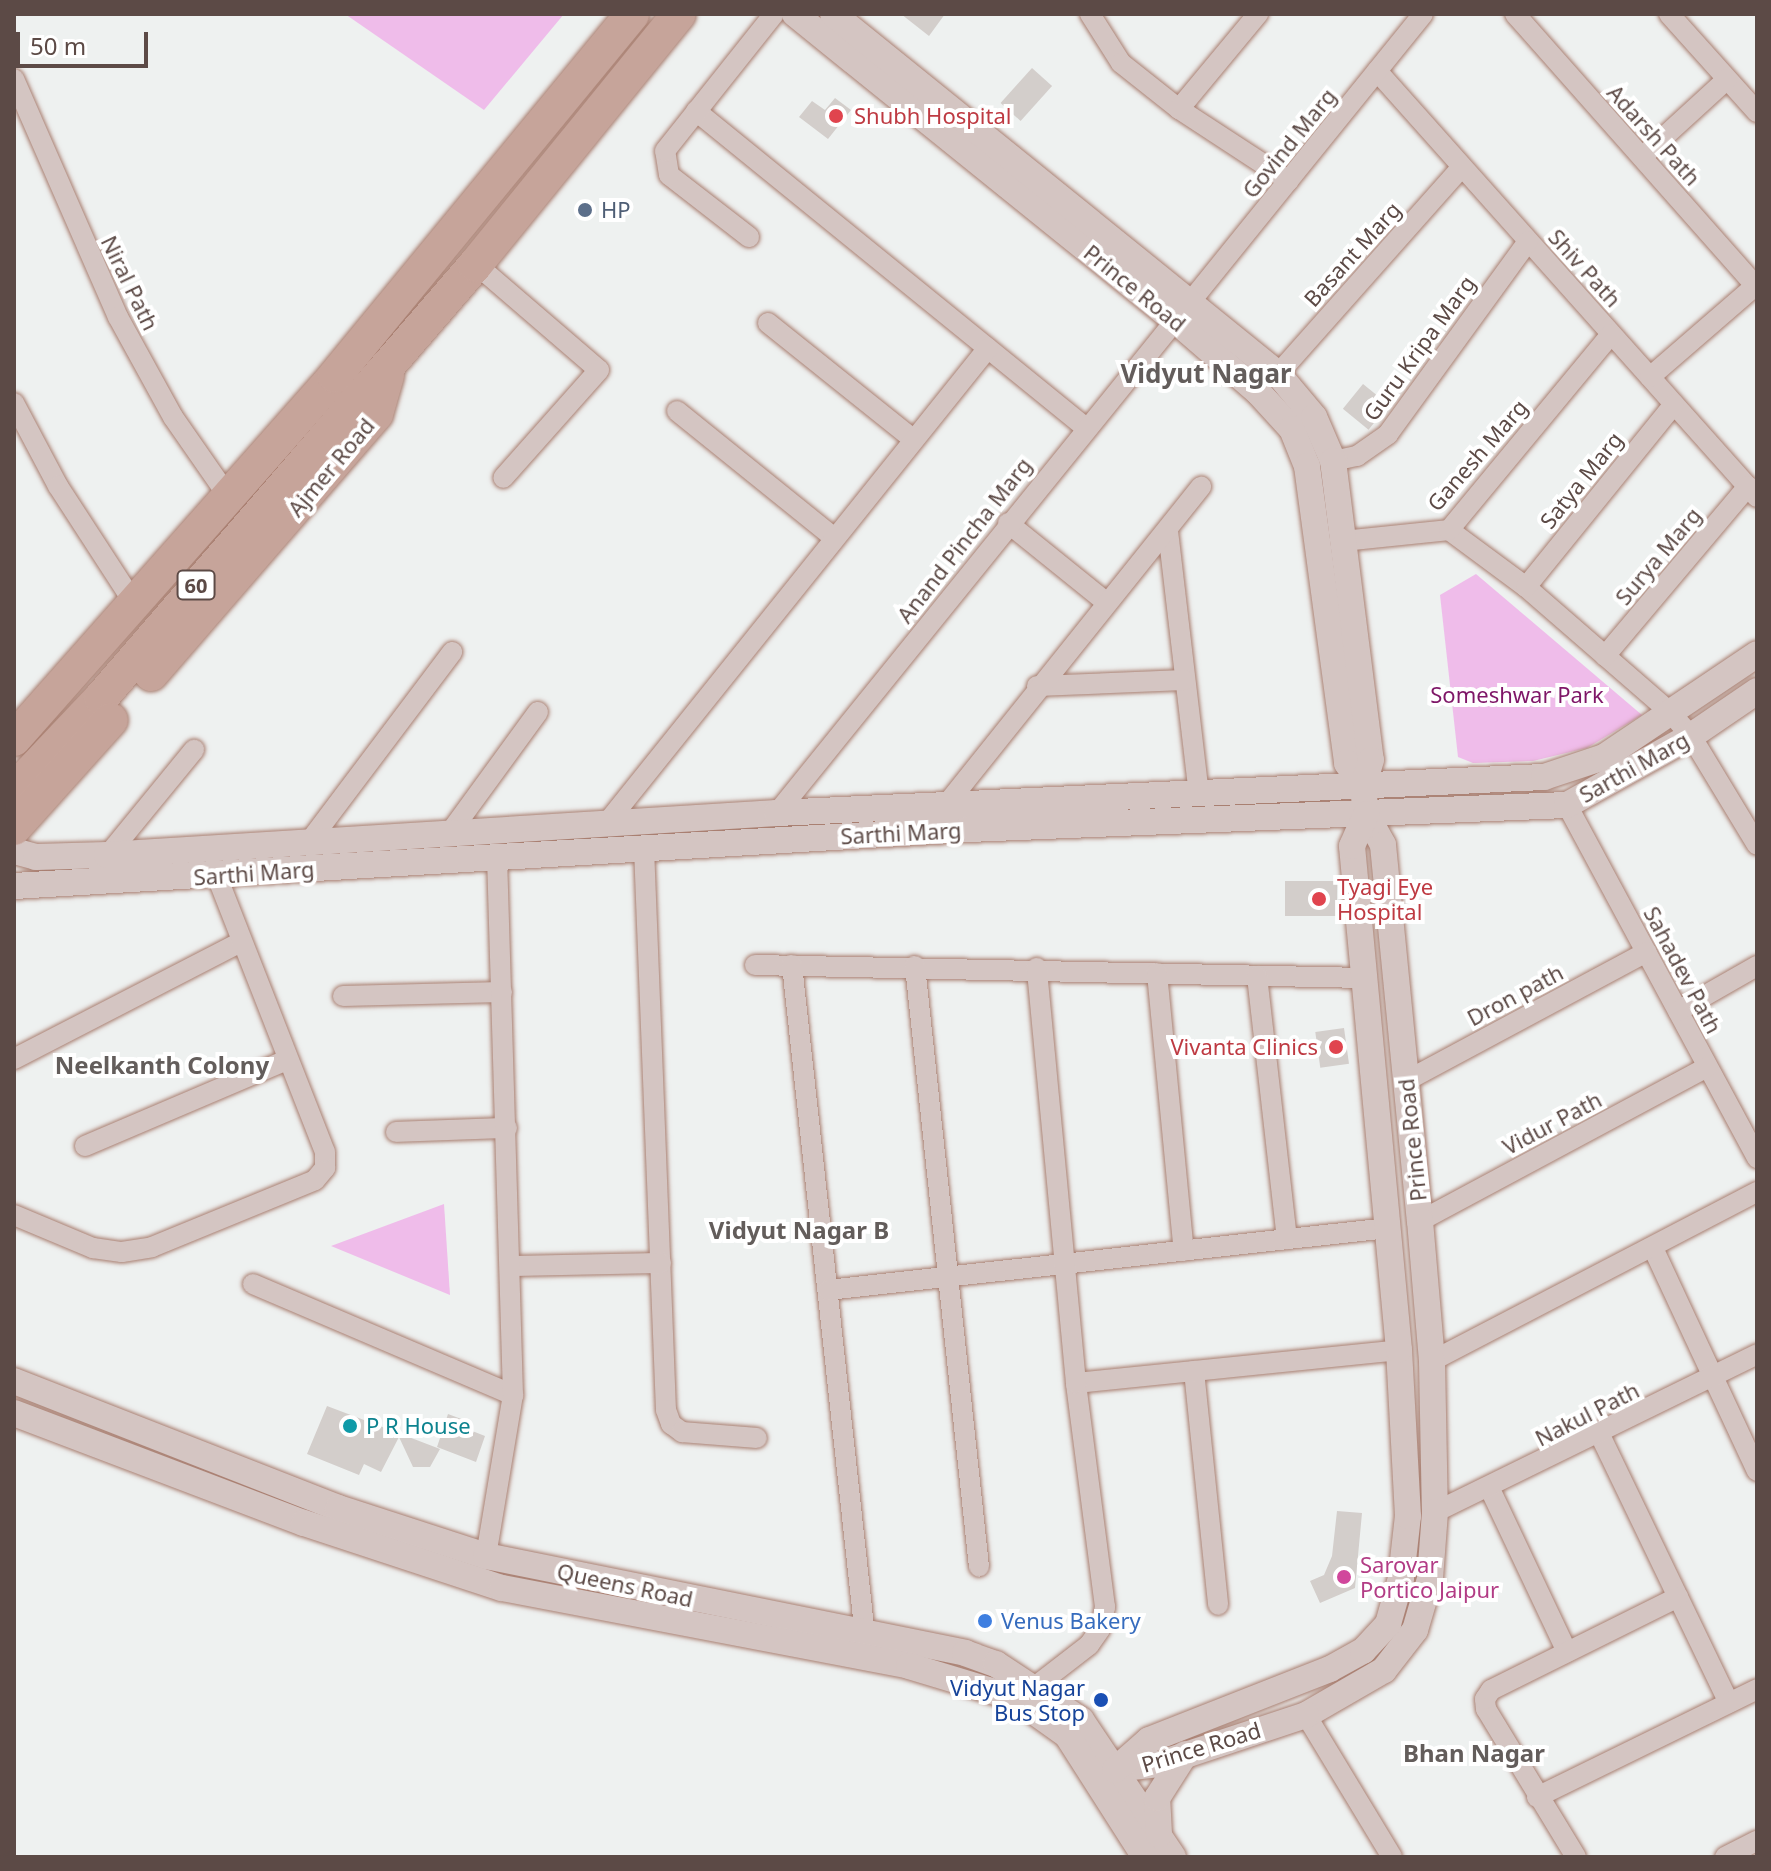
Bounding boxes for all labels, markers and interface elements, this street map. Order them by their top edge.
scale bar [20,16,152,66]
text: 50 m [30,29,86,62]
street label: Adarsh Path [1602,79,1706,191]
street label: Govind Marg [1237,83,1341,203]
place label: Shubh Hospital [854,103,1011,129]
marker: Shubh Hospital [825,105,847,127]
street label: Basant Marg [1298,196,1406,312]
place label: HP [601,197,631,223]
marker: HP [576,201,594,219]
street label: Shiv Path [1543,224,1627,312]
street label: Niral Path [96,231,164,335]
street label: Prince Road [1079,239,1191,337]
street label: Guru Kripa Marg [1358,270,1480,426]
district label: Vidyut Nagar [1120,358,1292,390]
street label: Ganesh Marg [1421,394,1533,516]
street label: Ajmer Road [282,412,380,522]
street label: Satya Marg [1534,426,1628,534]
street label: Anand Pincha Marg [891,452,1037,628]
street label: Surya Marg [1610,502,1706,610]
road number: 60 [176,569,216,601]
park label: Someshwar Park [1430,682,1604,708]
street label: Sarthi Marg [1575,726,1693,808]
street label: Sarthi Marg [840,817,962,849]
street label: Sarthi Marg [193,856,315,890]
place label: Tyagi Eye Hospital [1337,873,1433,924]
marker: Tyagi Eye Hospital [1308,888,1330,910]
street label: Sahadev Path [1638,902,1728,1038]
street label: Dron path [1463,959,1567,1031]
place label: Vivanta Clinics [1170,1034,1318,1060]
marker: Vivanta Clinics [1325,1036,1347,1058]
district label: Neelkanth Colony [55,1051,269,1079]
street label: Prince Road [1392,1077,1432,1203]
street label: Vidur Path [1498,1086,1606,1160]
district label: Vidyut Nagar B [709,1216,889,1244]
street label: Nakul Path [1531,1377,1643,1451]
place label: P R House [366,1413,471,1439]
marker: P R House [341,1417,359,1435]
place label: Sarovar Portico Jaipur [1360,1551,1499,1602]
street label: Queens Road [555,1558,695,1612]
marker: Sarovar Portico Jaipur [1335,1568,1353,1586]
place label: Venus Bakery [1001,1608,1141,1634]
marker: Venus Bakery [976,1612,994,1630]
place label: Vidyut Nagar Bus Stop [950,1674,1085,1726]
marker: Vidyut Nagar Bus Stop [1092,1691,1110,1709]
street label: Prince Road [1138,1716,1264,1778]
district label: Bhan Nagar [1403,1739,1545,1767]

